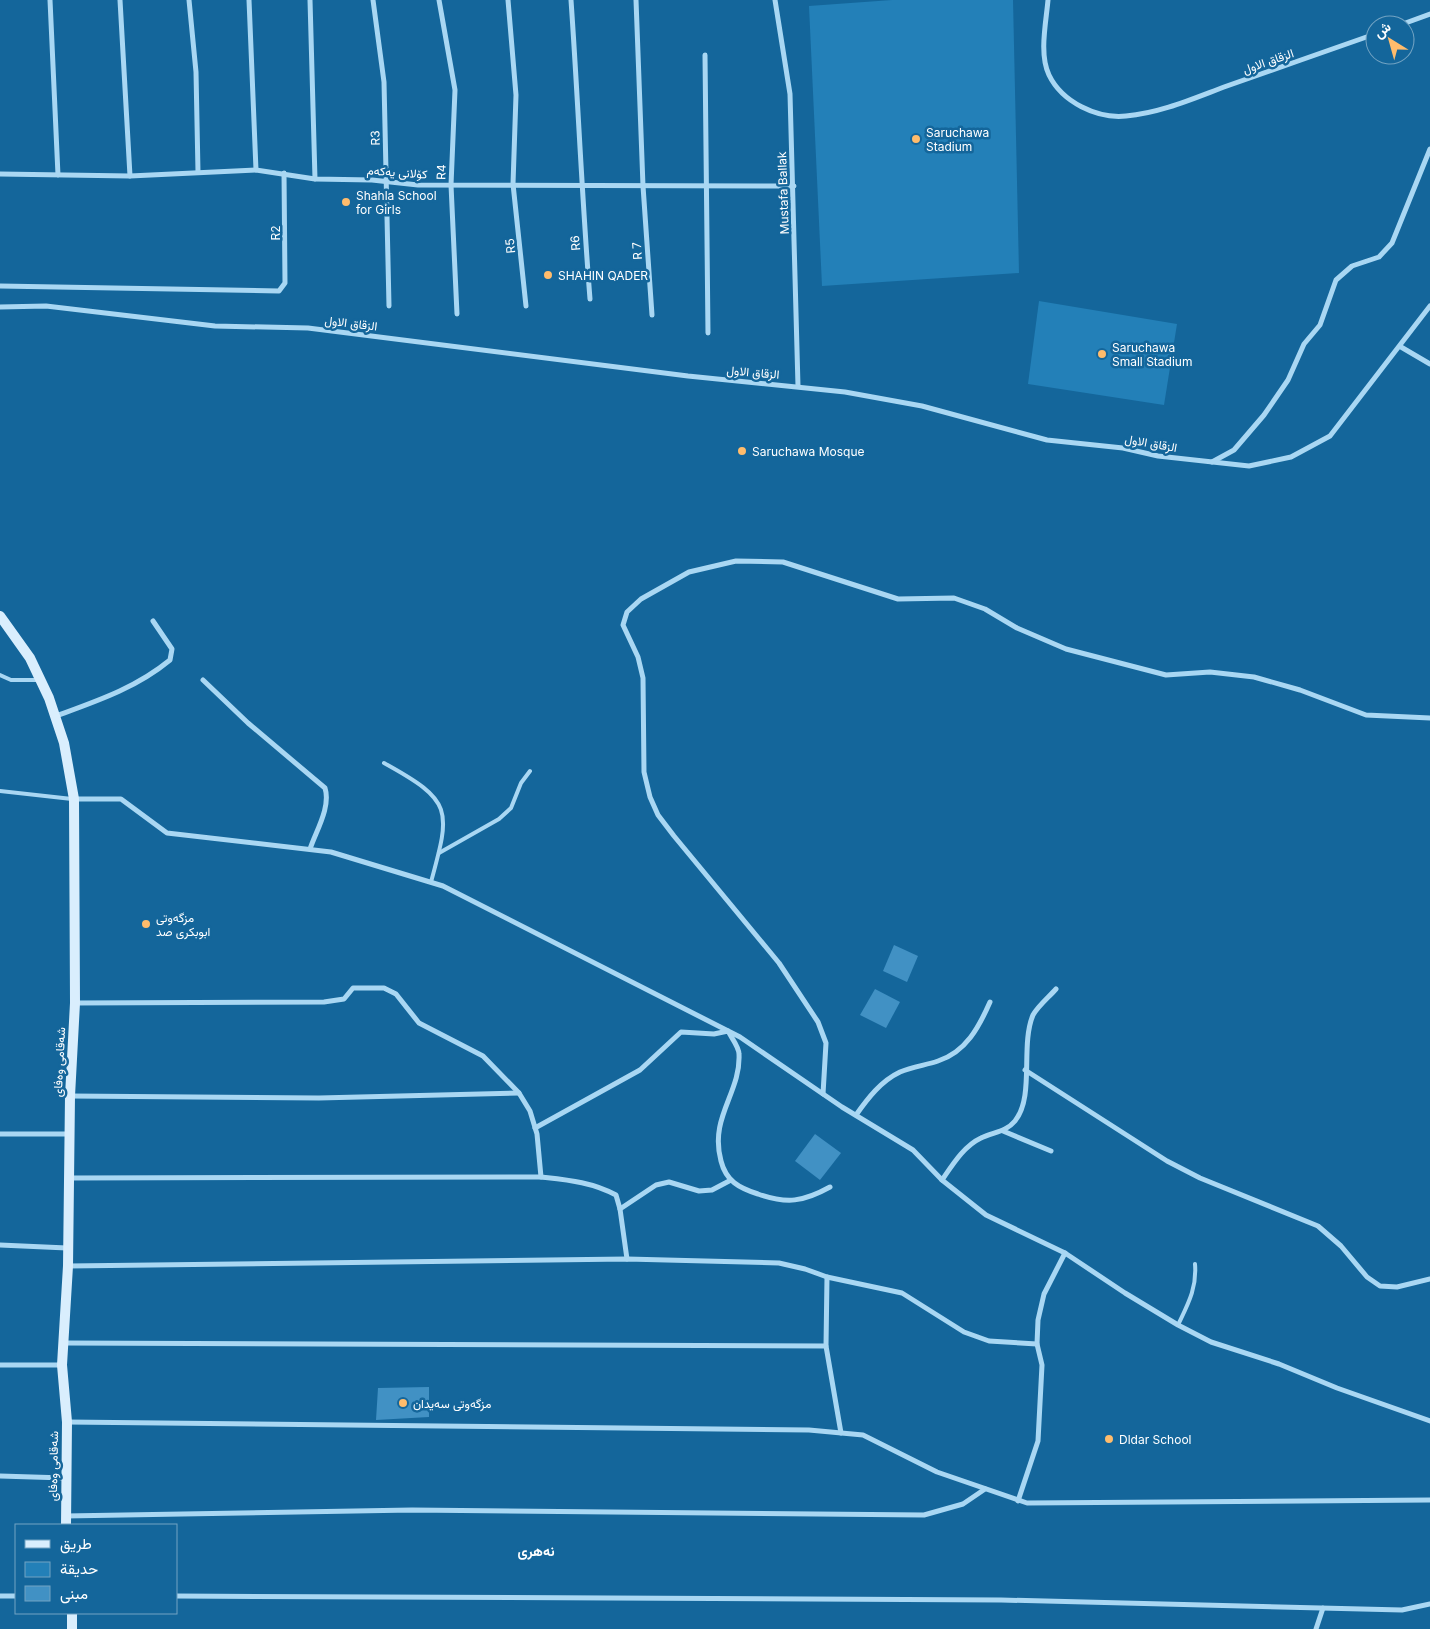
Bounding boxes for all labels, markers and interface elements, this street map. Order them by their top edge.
north arrow [1365,15,1415,65]
text: ش [1370,17,1394,42]
street label: الزقاق الاول [1241,45,1296,78]
place label: Saruchawa Stadium [926,125,989,154]
street label: R3 [367,130,383,146]
marker: Saruchawa Stadium [910,133,922,145]
street label: Mustafa Ballak [774,151,792,235]
street label: کۆلانی یەکەم [366,162,428,183]
street label: R4 [433,164,449,180]
place label: Shahla School for Girls [356,188,437,217]
marker: Shahla School for Girls [340,196,352,208]
street label: R2 [268,225,283,241]
street label: R6 [567,235,583,251]
street label: R5 [502,238,518,254]
street label: R 7 [629,241,645,260]
place label: SHAHIN QADER [558,268,648,283]
marker: SHAHIN QADER [542,269,554,281]
street label: الزقاق الاول [324,312,378,335]
place label: Saruchawa Small Stadium [1112,340,1192,369]
marker: Saruchawa Small Stadium [1096,348,1108,360]
street label: الزقاق الاول [726,362,780,383]
street label: الزقاق الاول [1123,431,1178,456]
place label: Saruchawa Mosque [752,444,864,459]
marker: Saruchawa Mosque [736,445,748,457]
place label: مزگەوتی ابوبکری صد [156,910,210,940]
marker: مزگەوتی ابوبکری صد [140,918,152,930]
street label: شەقامی وەفای [50,1027,69,1097]
place label: مزگەوتی سەیدان [413,1396,491,1412]
marker: مزگەوتی سەیدان [397,1397,409,1409]
street label: شەقامی وەفای [45,1431,62,1501]
place label: Dldar School [1119,1432,1192,1447]
marker: Dldar School [1103,1433,1115,1445]
legend [15,1524,178,1614]
text: طريق [60,1534,92,1554]
district label: نەھری [517,1542,555,1560]
text: حديقة [60,1559,98,1578]
text: مبنى [60,1584,88,1604]

